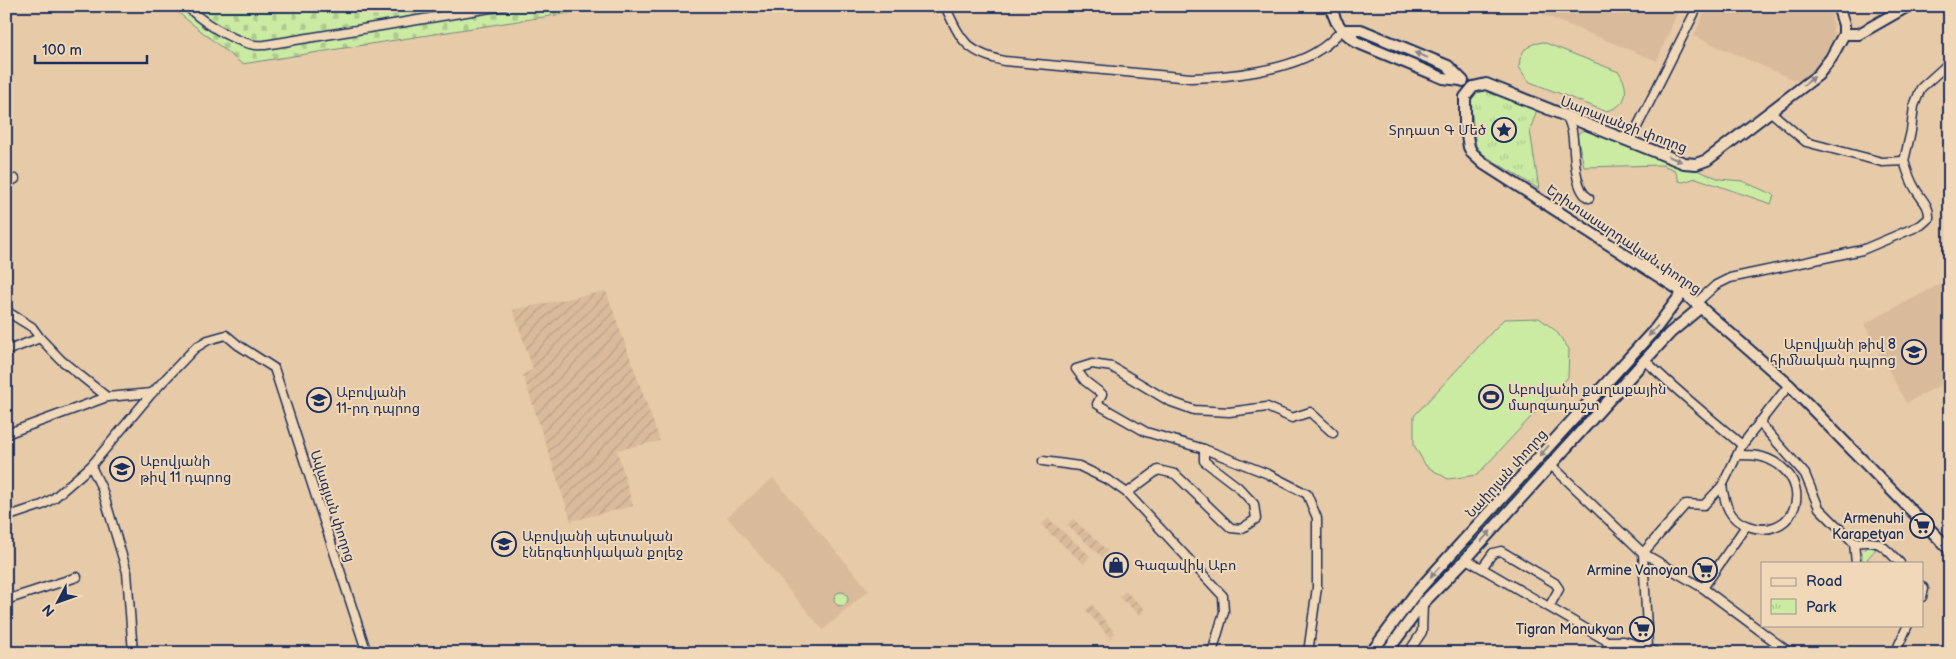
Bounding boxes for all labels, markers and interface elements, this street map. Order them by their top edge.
scale bar [35,32,148,64]
text: 100 m [42,41,82,60]
one-way arrow [1413,51,1428,58]
one-way arrow [1802,76,1815,87]
street label: Սարալանջի փողոց [1558,92,1690,157]
place icon: Տրդատ Գ Մեծ [1491,117,1517,143]
place label: Տրդատ Գ Մեծ [1389,122,1487,139]
one-way arrow [1668,155,1683,163]
street label: Երիտասարդական փողոց [1543,181,1704,298]
one-way arrow [1647,324,1659,336]
place label: Աբովյանի թիվ 8 հիմնական դպրոց [1770,336,1896,369]
school or university icon: Աբովյանի թիվ 8 հիմնական դպրոց [1901,339,1927,365]
place label: Աբովյանի քաղաքային մարզադաշտ [1508,381,1666,414]
place label: Աբովյանի 11-րդ դպրոց [336,384,420,417]
sports icon: Աբովյանի քաղաքային մարզադաշտ [1478,384,1504,410]
school or university icon: Աբովյանի 11-րդ դպրոց [306,387,332,413]
street label: Նաիրյան փողոց [1462,426,1551,521]
one-way arrow [1538,445,1550,457]
street label: Ավագյան փողոց [306,448,359,564]
place label: Աբովյանի թիվ 11 դպրոց [140,453,231,486]
school or university icon: Աբովյանի թիվ 11 դպրոց [109,456,135,482]
place label: Armenuhi Karapetyan [1832,510,1904,543]
supermarket icon: Armenuhi Karapetyan [1909,513,1935,539]
place label: Աբովյանի պետական էներգետիկական քոլեջ [522,528,683,561]
school or university icon: Աբովյանի պետական էներգետիկական քոլեջ [491,531,517,557]
one-way arrow [1480,531,1492,543]
shop icon: Գազավիկ Աբո [1103,552,1129,578]
place label: Գազավիկ Աբո [1134,557,1236,574]
supermarket icon: Armine Vanoyan [1692,557,1718,583]
place label: Armine Vanoyan [1587,562,1688,579]
legend [1761,562,1924,626]
one-way arrow [1429,565,1441,577]
text: Road [1806,572,1842,591]
north arrow [32,576,82,626]
text: Park [1806,598,1837,617]
text: N [39,601,58,620]
supermarket icon: Tigran Manukyan [1629,616,1655,642]
place label: Tigran Manukyan [1516,621,1624,638]

